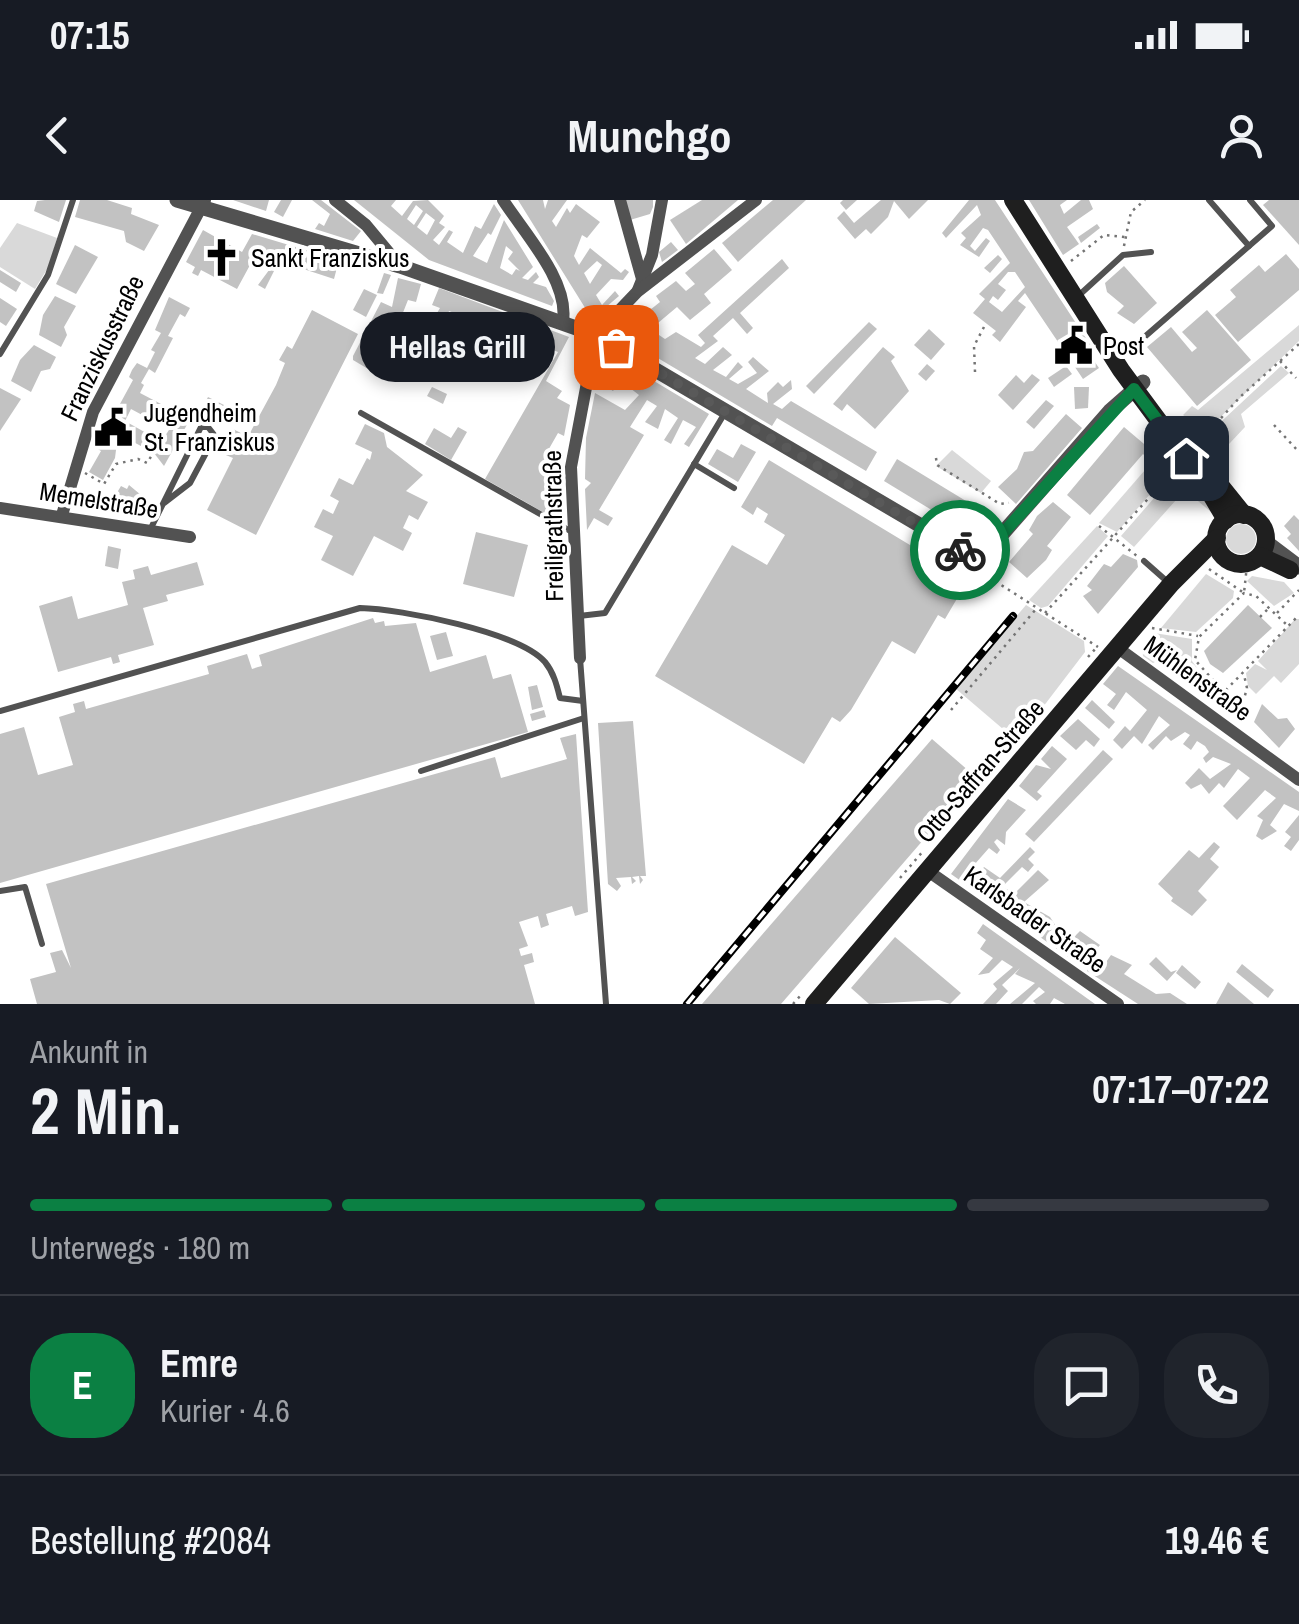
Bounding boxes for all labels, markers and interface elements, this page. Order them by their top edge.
text: 07:15 [50,10,130,61]
text: Munchgo [568,105,731,166]
icon: back [30,108,85,163]
icon: person [1214,108,1269,163]
church icon: Sankt Franziskus [200,237,242,279]
place label: Sankt Franziskus [251,241,409,275]
street label: Franziskusstraße [52,269,152,427]
pin [574,305,659,390]
callout: Hellas Grill [361,312,556,382]
icon: bag [589,320,644,375]
text: Hellas Grill [389,325,526,368]
public building icon: Post [1052,325,1094,367]
place label: Post [1103,329,1144,363]
place label: Jugendheim St. Franziskus [144,396,275,459]
public building icon: Jugendheim St. Franziskus [93,406,135,448]
pin [1144,416,1229,501]
icon: home [1159,431,1214,486]
street label: Freiligrathstraße [535,450,571,602]
street label: Memelstraße [37,474,161,526]
courier [910,500,1010,600]
icon: bike [933,523,988,578]
street label: Mühlenstraße [1137,627,1259,729]
street label: Otto-Saffran-Straße [908,692,1052,850]
street label: Karlsbader Straße [957,857,1113,981]
text: Ankunft in [30,1030,148,1073]
text: 07:17–07:22 [1092,1064,1269,1115]
text: 2 Min. [30,1067,181,1154]
text: Unterwegs · 180 m [30,1226,250,1269]
button: chat [1034,1333,1139,1438]
button: phone [1164,1333,1269,1438]
text: Emre [160,1338,238,1389]
text: E [72,1360,93,1411]
text: Kurier · 4.6 [160,1389,290,1432]
text: Bestellung #2084 [30,1515,271,1566]
text: 19.46 € [1165,1515,1269,1566]

